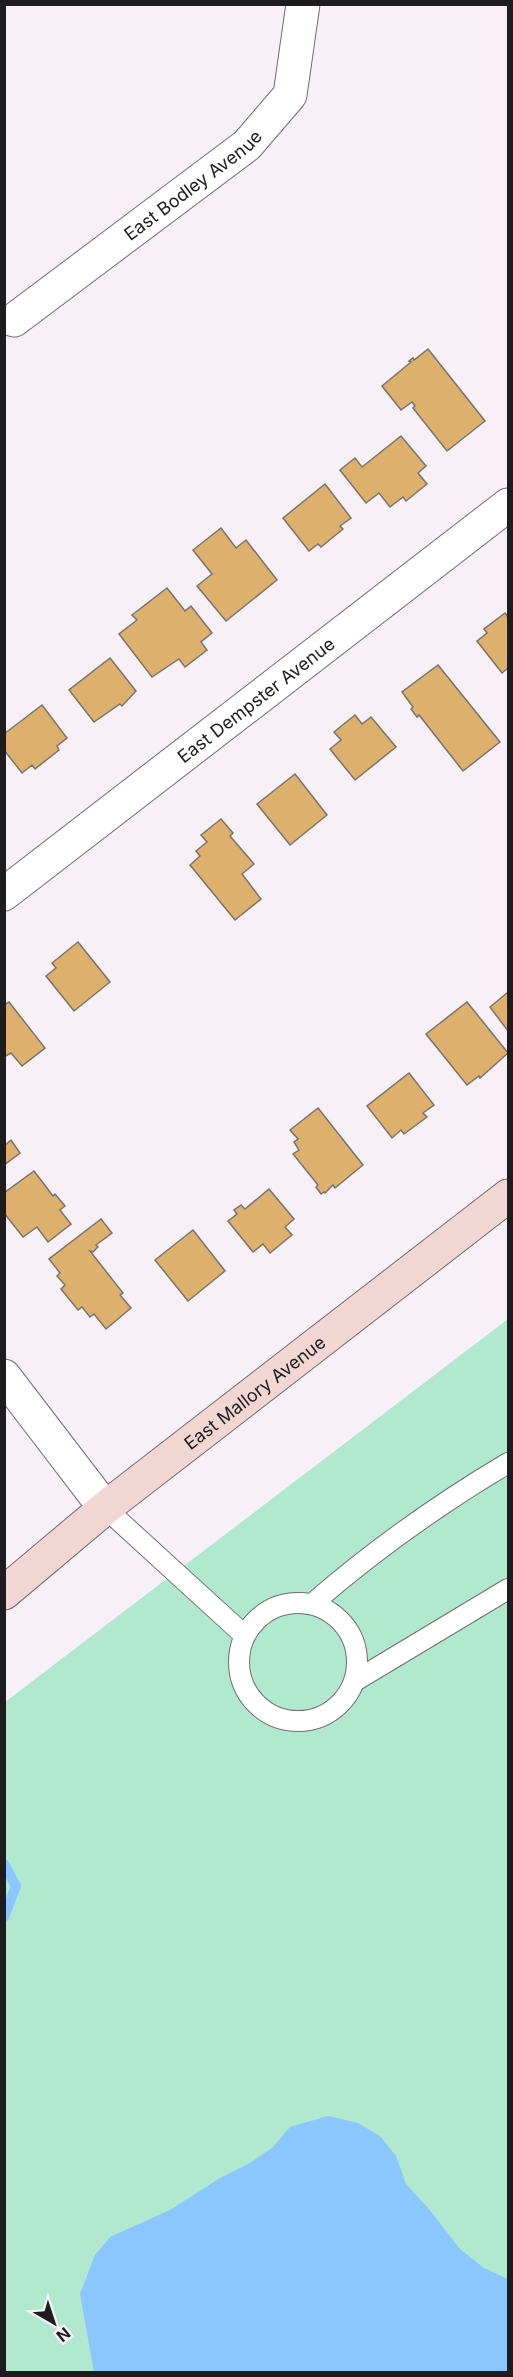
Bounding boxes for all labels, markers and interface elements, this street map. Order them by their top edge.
street label: East Bodley Avenue [120,126,266,244]
street label: East Dempster Avenue [173,633,338,767]
street label: East Mallory Avenue [180,1331,329,1454]
north arrow [24,2293,84,2353]
text: N [52,2323,74,2346]

